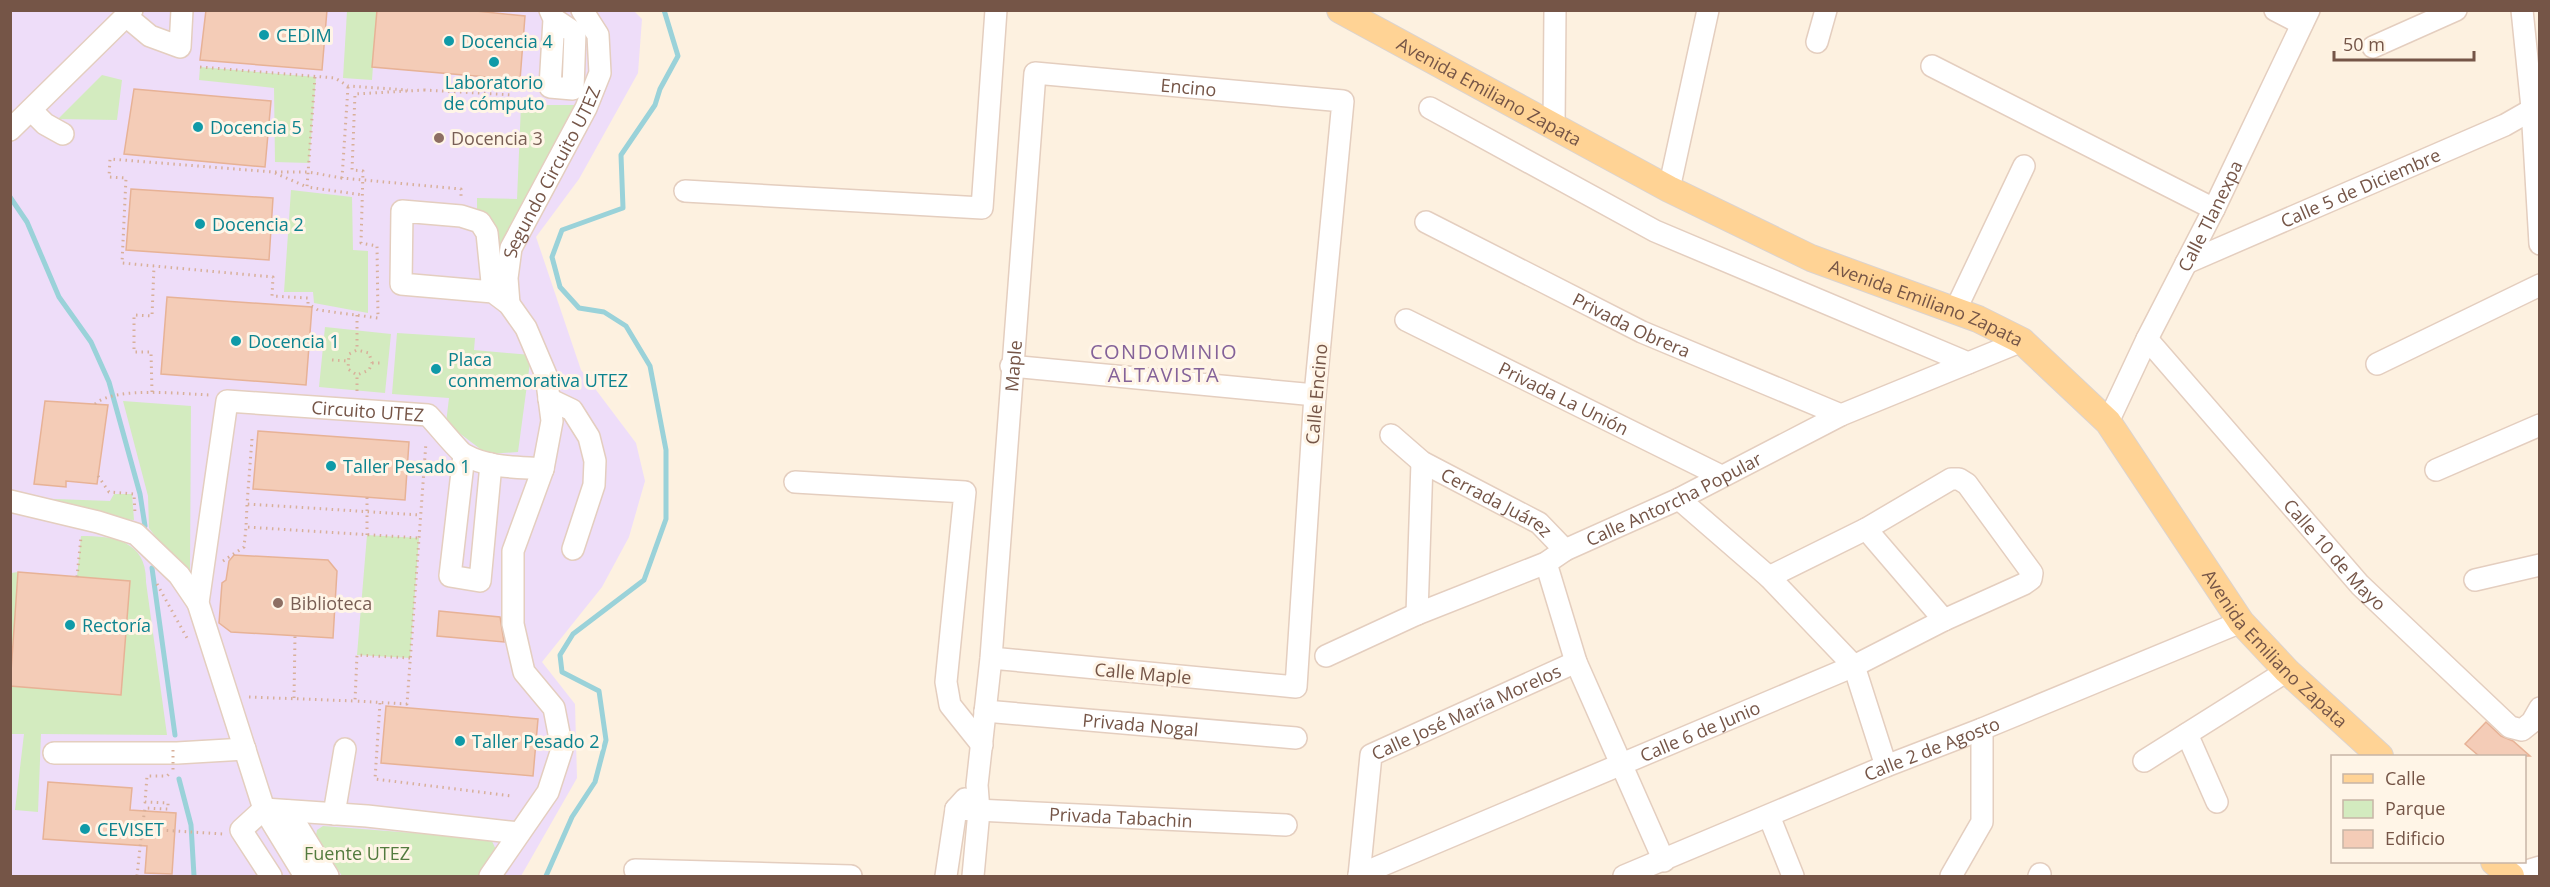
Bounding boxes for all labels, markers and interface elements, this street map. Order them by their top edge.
place label: CEDIM [276,23,332,47]
scale bar [2334,24,2474,62]
marker: CEDIM [257,28,271,42]
place label: Docencia 4 [461,29,553,53]
street label: Avenida Emiliano Zapata [1393,31,1586,151]
text: 50 m [2343,32,2385,56]
marker: Docencia 4 [442,34,456,48]
marker: Laboratorio de cómputo [487,55,501,69]
place label: Laboratorio de cómputo [443,70,545,115]
street label: Encino [1160,72,1218,101]
street label: Segundo Circuito UTEZ [498,83,605,259]
place label: Docencia 5 [210,115,302,139]
marker: Docencia 5 [191,120,205,134]
place label: Docencia 3 [451,126,543,150]
marker: Docencia 3 [432,131,446,145]
street label: Calle 5 de Diciembre [2277,142,2444,233]
street label: Calle Tlanexpa [2172,156,2248,275]
place label: Docencia 2 [212,212,304,236]
marker: Docencia 2 [193,217,207,231]
street label: Avenida Emiliano Zapata [1826,254,2027,352]
street label: Privada Obrera [1569,287,1694,363]
place label: Docencia 1 [248,329,340,353]
marker: Docencia 1 [229,334,243,348]
district label: CONDOMINIO ALTAVISTA [1090,338,1238,388]
street label: Maple [999,339,1027,393]
street label: Calle Encino [1300,342,1332,446]
place label: Placa conmemorativa UTEZ [448,347,628,392]
street label: Privada La Unión [1495,356,1633,440]
marker: Placa conmemorativa UTEZ [429,362,443,376]
street label: Circuito UTEZ [311,395,425,427]
street label: Calle Antorcha Popular [1582,446,1766,551]
place label: Taller Pesado 1 [343,454,470,478]
marker: Taller Pesado 1 [324,459,338,473]
street label: Cerrada Juárez [1437,462,1558,542]
street label: Calle 10 de Mayo [2279,494,2391,616]
street label: Avenida Emiliano Zapata [2197,565,2353,733]
place label: Biblioteca [290,591,372,615]
marker: Biblioteca [271,596,285,610]
place label: Rectoría [82,613,151,637]
marker: Rectoría [63,618,77,632]
street label: Calle Maple [1094,657,1192,689]
street label: Calle José María Morelos [1368,658,1565,765]
street label: Calle 6 de Junio [1636,695,1764,767]
street label: Privada Nogal [1081,708,1199,741]
street label: Calle 2 de Agosto [1860,711,2003,786]
place label: Taller Pesado 2 [472,729,599,753]
marker: Taller Pesado 2 [453,734,467,748]
legend [2331,755,2526,863]
text: Calle [2385,766,2426,790]
text: Parque [2385,796,2445,820]
street label: Privada Tabachin [1048,802,1193,832]
place label: CEVISET [97,817,164,841]
marker: CEVISET [78,822,92,836]
text: Edificio [2385,826,2445,850]
park label: Fuente UTEZ [304,841,410,865]

